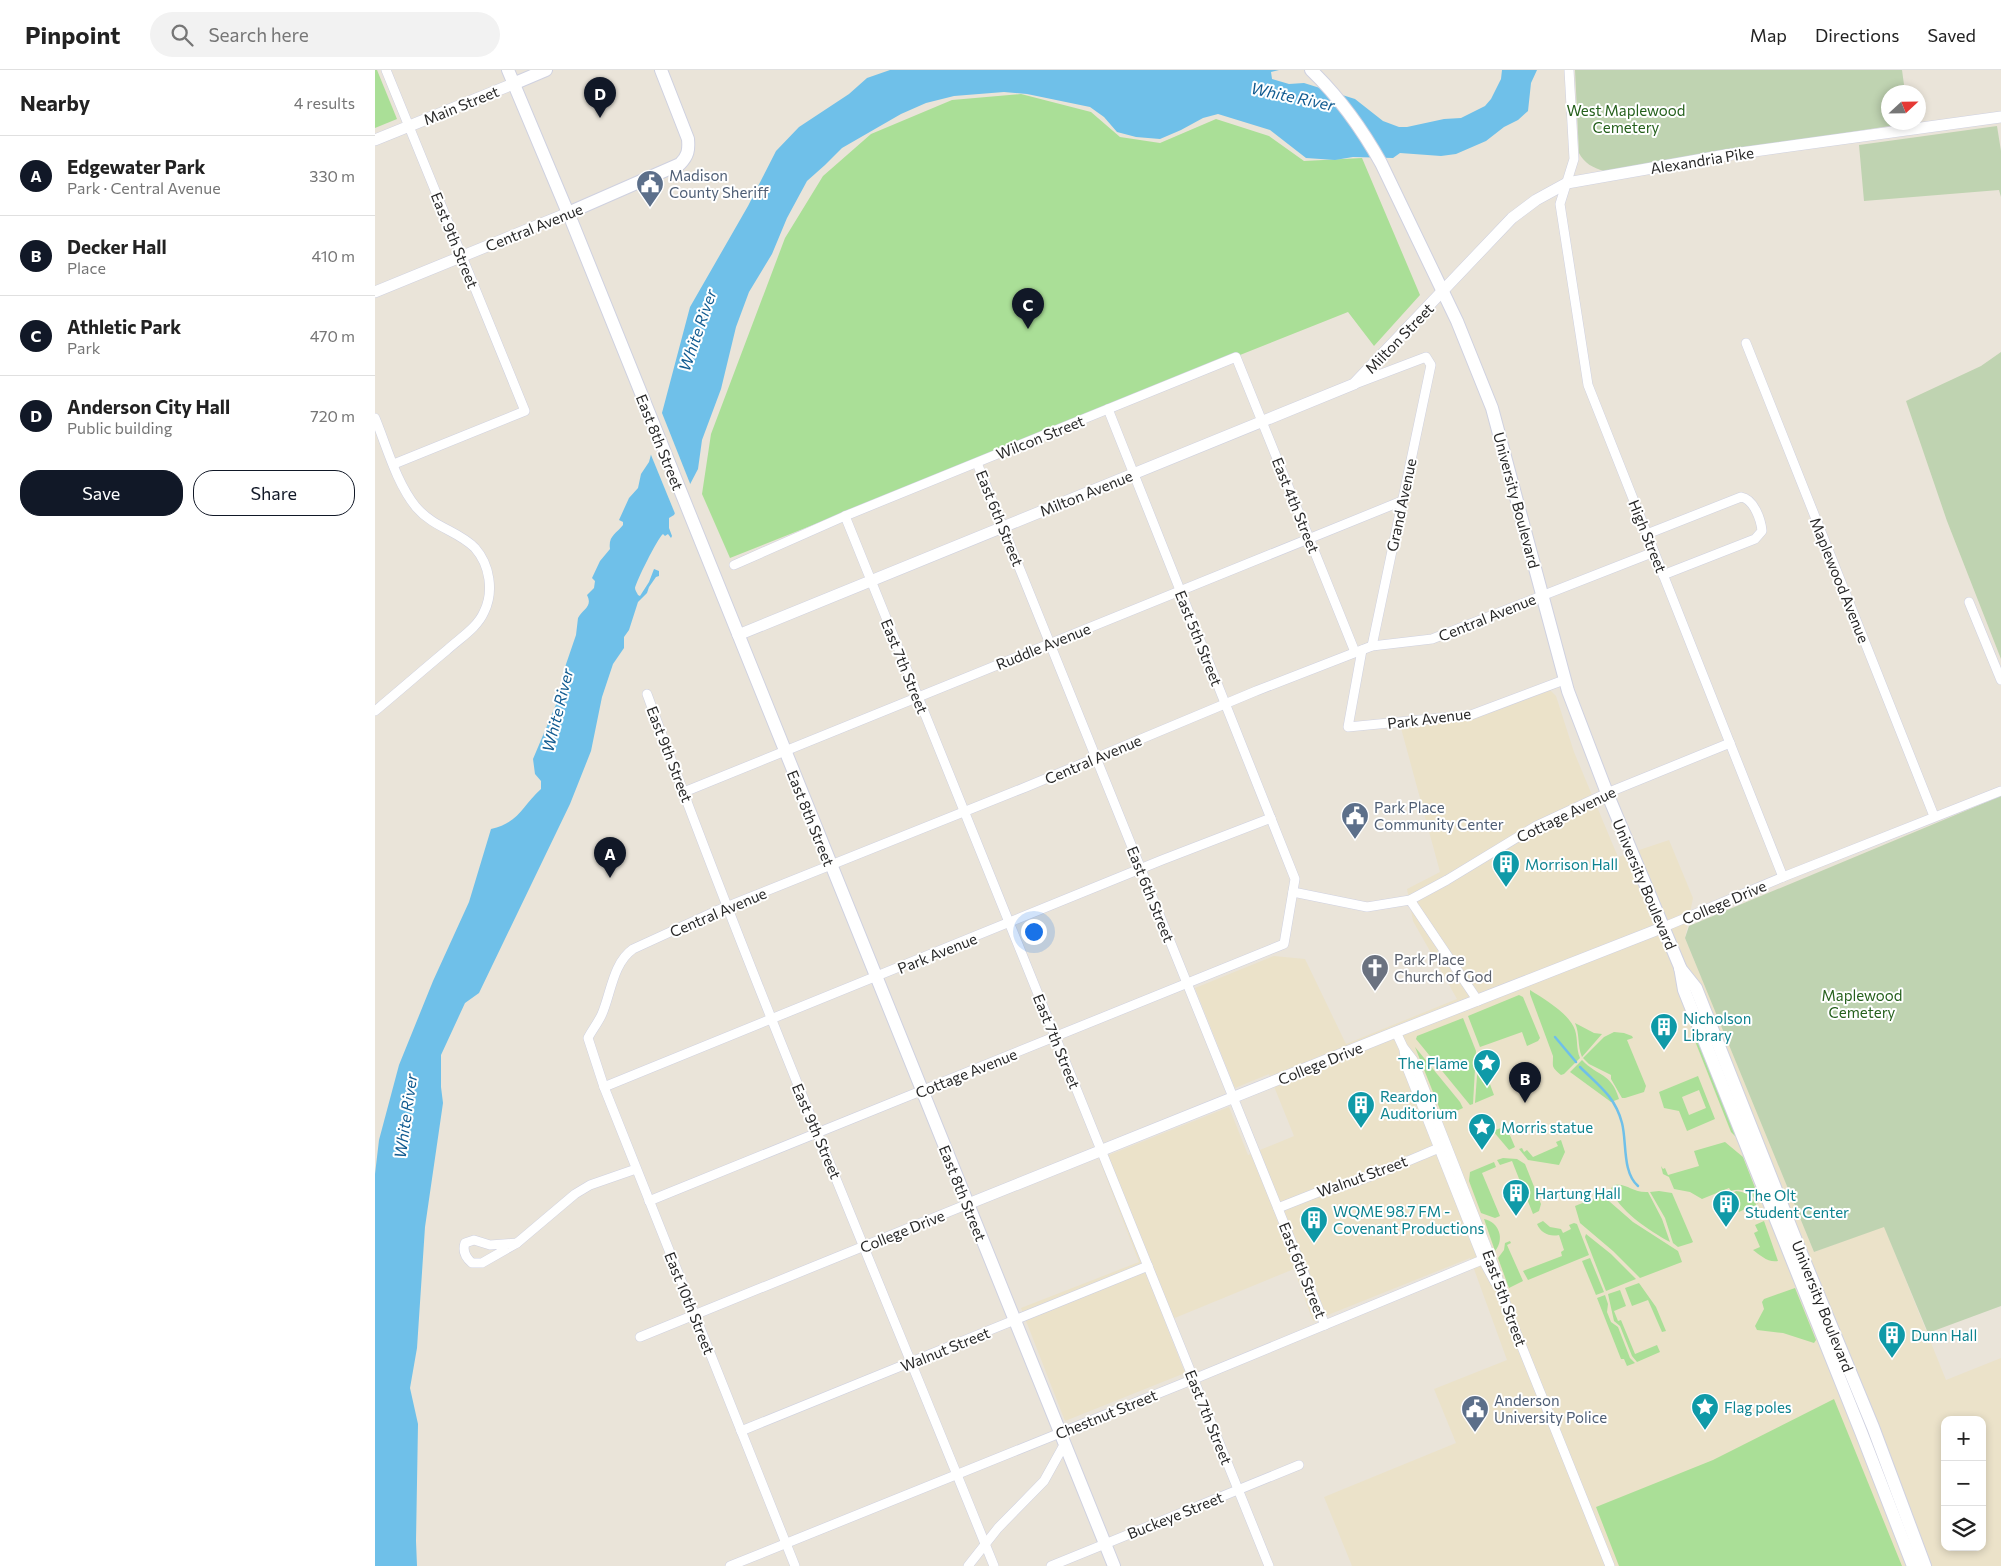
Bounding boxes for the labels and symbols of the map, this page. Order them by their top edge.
pin: D [584,77,616,118]
water label: White River [1249,78,1337,114]
street label: Main Street [421,82,501,128]
north arrow [1881,85,1926,130]
park label: West Maplewood Cemetery [1567,101,1685,136]
street label: Alexandria Pike [1649,143,1755,177]
place label: Madison County Sheriff [669,166,769,201]
public building icon: Madison County Sheriff [635,169,665,208]
street label: East 9th Street [428,189,482,291]
street label: Central Avenue [483,199,585,255]
water label: White River [674,286,720,373]
pin: C [1012,288,1044,329]
street label: Milton Street [1361,299,1437,377]
street label: East 8th Street [633,391,687,493]
street label: Wilcon Street [993,411,1087,463]
street label: University Boulevard [1490,430,1544,570]
street label: East 4th Street [1269,455,1323,555]
street label: Grand Avenue [1382,457,1420,553]
street label: Milton Avenue [1037,466,1135,520]
street label: East 6th Street [973,467,1027,569]
street label: High Street [1625,497,1671,575]
street label: Maplewood Avenue [1807,515,1873,645]
street label: East 5th Street [1172,588,1226,688]
street label: Central Avenue [1436,589,1538,645]
street label: East 7th Street [878,616,932,716]
street label: Ruddle Avenue [993,619,1093,673]
water label: White River [537,666,577,754]
street label: East 9th Street [643,703,697,805]
street label: Park Avenue [1386,704,1472,732]
street label: Central Avenue [1042,731,1144,787]
street label: East 8th Street [784,767,838,869]
street label: Cottage Avenue [1513,782,1619,846]
place label: Park Place Community Center [1374,798,1504,833]
public building icon: Park Place Community Center [1340,801,1370,840]
street label: University Boulevard [1609,816,1681,952]
pin: A [594,837,626,878]
street label: East 6th Street [1124,843,1178,945]
building icon: Morrison Hall [1491,849,1521,888]
place label: Morrison Hall [1525,855,1618,873]
street label: College Drive [1679,876,1769,928]
street label: Central Avenue [667,884,769,940]
your location [1021,919,1047,945]
street label: Park Avenue [895,929,980,977]
place label: Park Place Church of God [1394,950,1492,985]
church icon: Park Place Church of God [1360,953,1390,992]
park label: Maplewood Cemetery [1822,986,1902,1021]
street label: East 7th Street [1030,991,1084,1091]
place label: Nicholson Library [1683,1009,1751,1044]
building icon: Nicholson Library [1649,1012,1679,1051]
street label: College Drive [1275,1038,1365,1088]
street label: Cottage Avenue [913,1044,1020,1102]
place icon: The Flame [1472,1048,1502,1087]
place label: The Flame [1398,1054,1468,1072]
pin: B [1509,1062,1541,1103]
water label: White River [390,1072,420,1160]
street label: East 9th Street [789,1081,845,1181]
place label: Reardon Auditorium [1380,1087,1457,1122]
building icon: Reardon Auditorium [1346,1090,1376,1129]
place icon: Morris statue [1467,1112,1497,1151]
place label: Morris statue [1501,1118,1593,1136]
street label: East 8th Street [936,1142,990,1244]
street label: Walnut Street [1314,1151,1410,1201]
building icon: Hartung Hall [1501,1178,1531,1217]
place label: Hartung Hall [1535,1184,1621,1202]
place label: The Olt Student Center [1745,1186,1849,1221]
building icon: The Olt Student Center [1711,1189,1741,1228]
place label: WQME 98.7 FM - Covenant Productions [1333,1202,1484,1237]
building icon: WQME 98.7 FM - Covenant Productions [1299,1205,1329,1244]
street label: College Drive [857,1206,947,1256]
street label: East 6th Street [1276,1219,1330,1321]
street label: University Boulevard [1788,1238,1858,1374]
street label: East 5th Street [1479,1247,1531,1349]
street label: East 10th Street [661,1249,719,1357]
building icon: Dunn Hall [1877,1320,1907,1359]
street label: Walnut Street [898,1323,992,1375]
place label: Dunn Hall [1911,1326,1977,1344]
street label: East 7th Street [1182,1367,1236,1467]
street label: Chestnut Street [1053,1385,1159,1443]
place label: Anderson University Police [1494,1391,1607,1426]
place icon: Flag poles [1690,1392,1720,1431]
public building icon: Anderson University Police [1460,1394,1490,1433]
place label: Flag poles [1724,1398,1792,1416]
street label: Buckeye Street [1124,1488,1226,1542]

